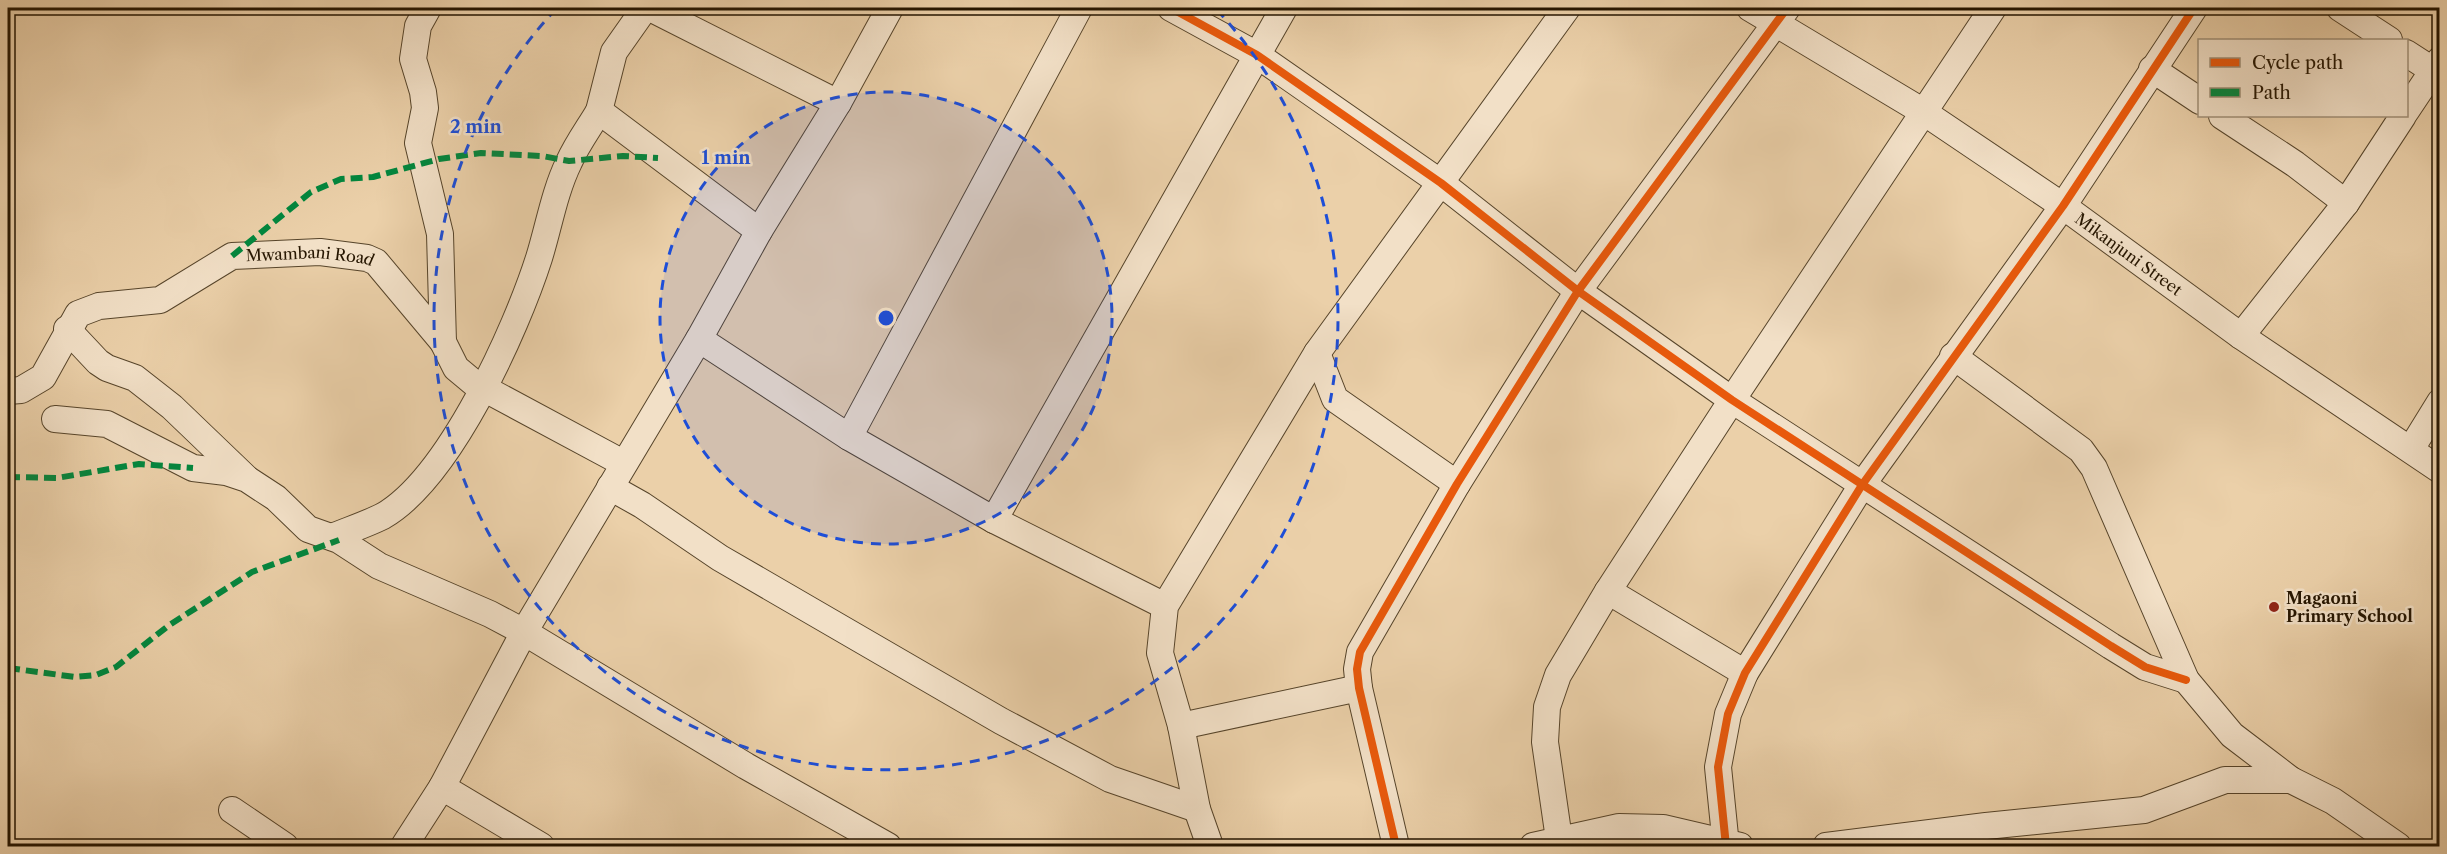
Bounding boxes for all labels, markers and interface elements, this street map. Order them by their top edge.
legend [2198,39,2408,117]
text: Cycle path [2252,52,2343,74]
text: Path [2252,82,2291,104]
text: 2 min [450,116,503,138]
text: 1 min [701,147,751,169]
street label: Mikanjuni Street [2071,208,2186,300]
street label: Mwambani Road [245,242,378,270]
centre of rings [876,308,896,328]
place label: Magaoni Primary School [2286,588,2413,626]
marker: Magaoni Primary School [2267,600,2281,614]

